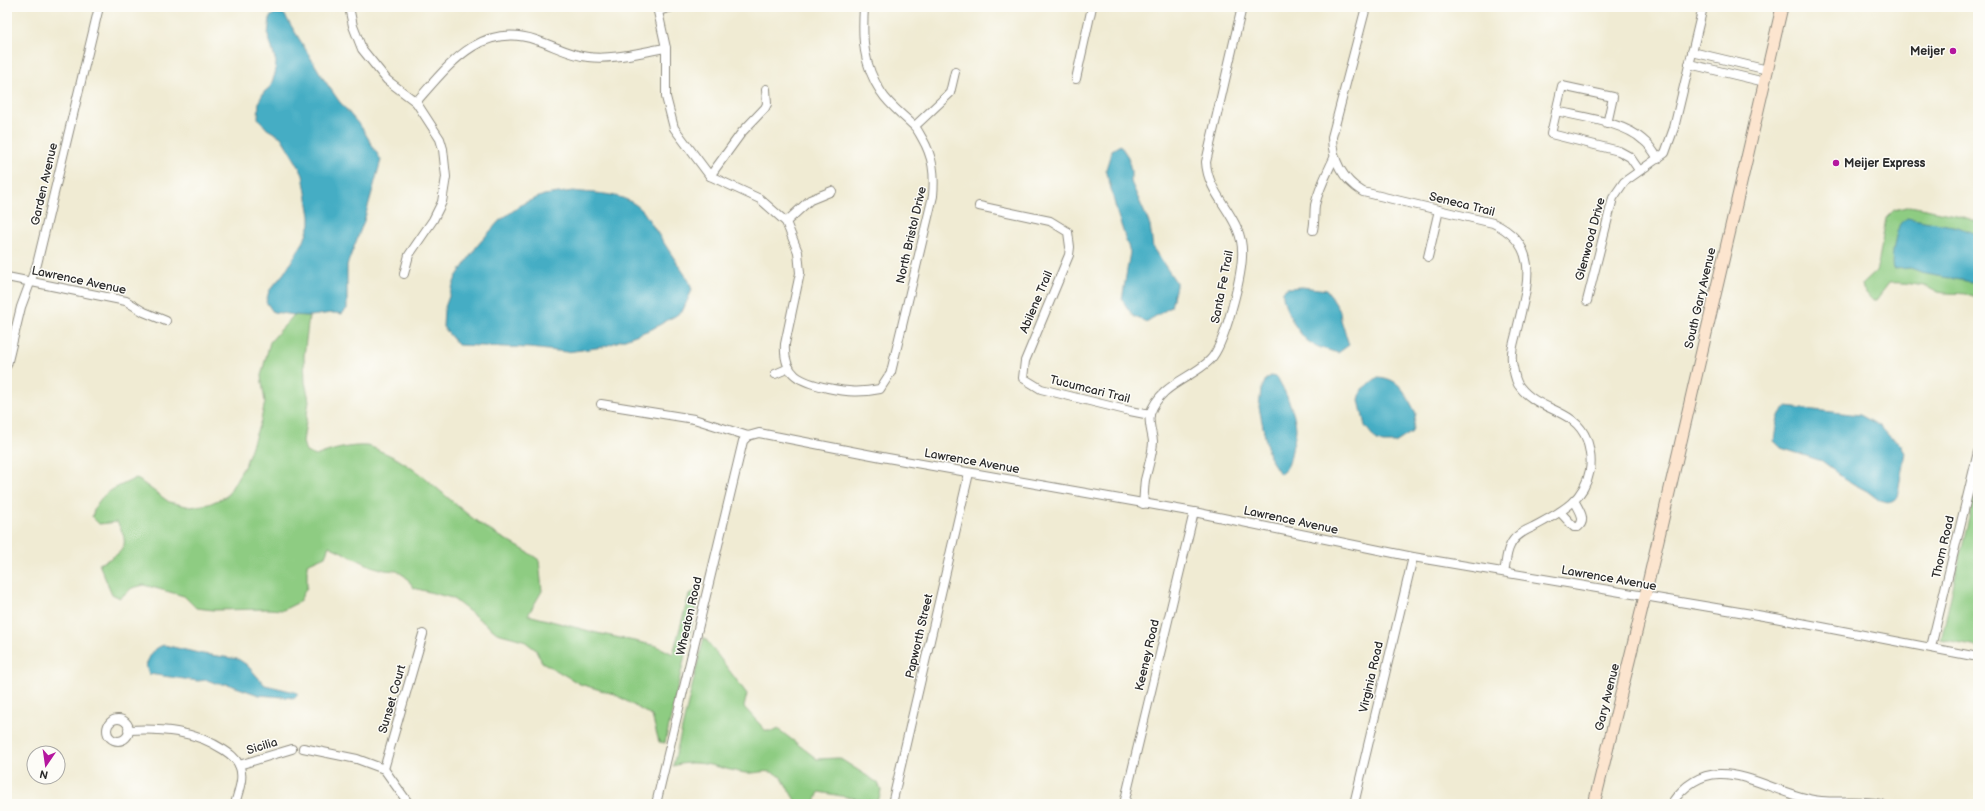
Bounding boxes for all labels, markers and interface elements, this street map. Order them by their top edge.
place label: Meijer [1910,44,1945,59]
marker: Meijer [1948,46,1958,56]
street label: Garden Avenue [28,141,61,227]
place label: Meijer Express [1844,156,1926,171]
marker: Meijer Express [1831,158,1841,168]
street label: North Bristol Drive [893,185,930,285]
street label: Seneca Trail [1427,189,1496,220]
street label: Glenwood Drive [1572,196,1609,282]
street label: South Gary Avenue [1682,246,1719,350]
street label: Santa Fe Trail [1208,249,1237,325]
street label: Lawrence Avenue [30,263,128,298]
street label: Abilene Trail [1017,269,1056,336]
street label: Tucumcari Trail [1048,372,1132,407]
street label: Lawrence Avenue [923,446,1021,477]
street label: Lawrence Avenue [1242,503,1340,538]
street label: Thorn Road [1929,514,1958,580]
street label: Lawrence Avenue [1560,563,1658,594]
street label: Wheaton Road [673,575,706,657]
street label: Papworth Street [902,592,937,680]
street label: Keeney Road [1132,618,1163,692]
street label: Virginia Road [1356,640,1387,714]
street label: Gary Avenue [1592,662,1623,732]
street label: Sunset Court [376,663,410,735]
street label: Sicilia [245,735,280,758]
north arrow [26,745,66,785]
text: N [38,767,49,782]

